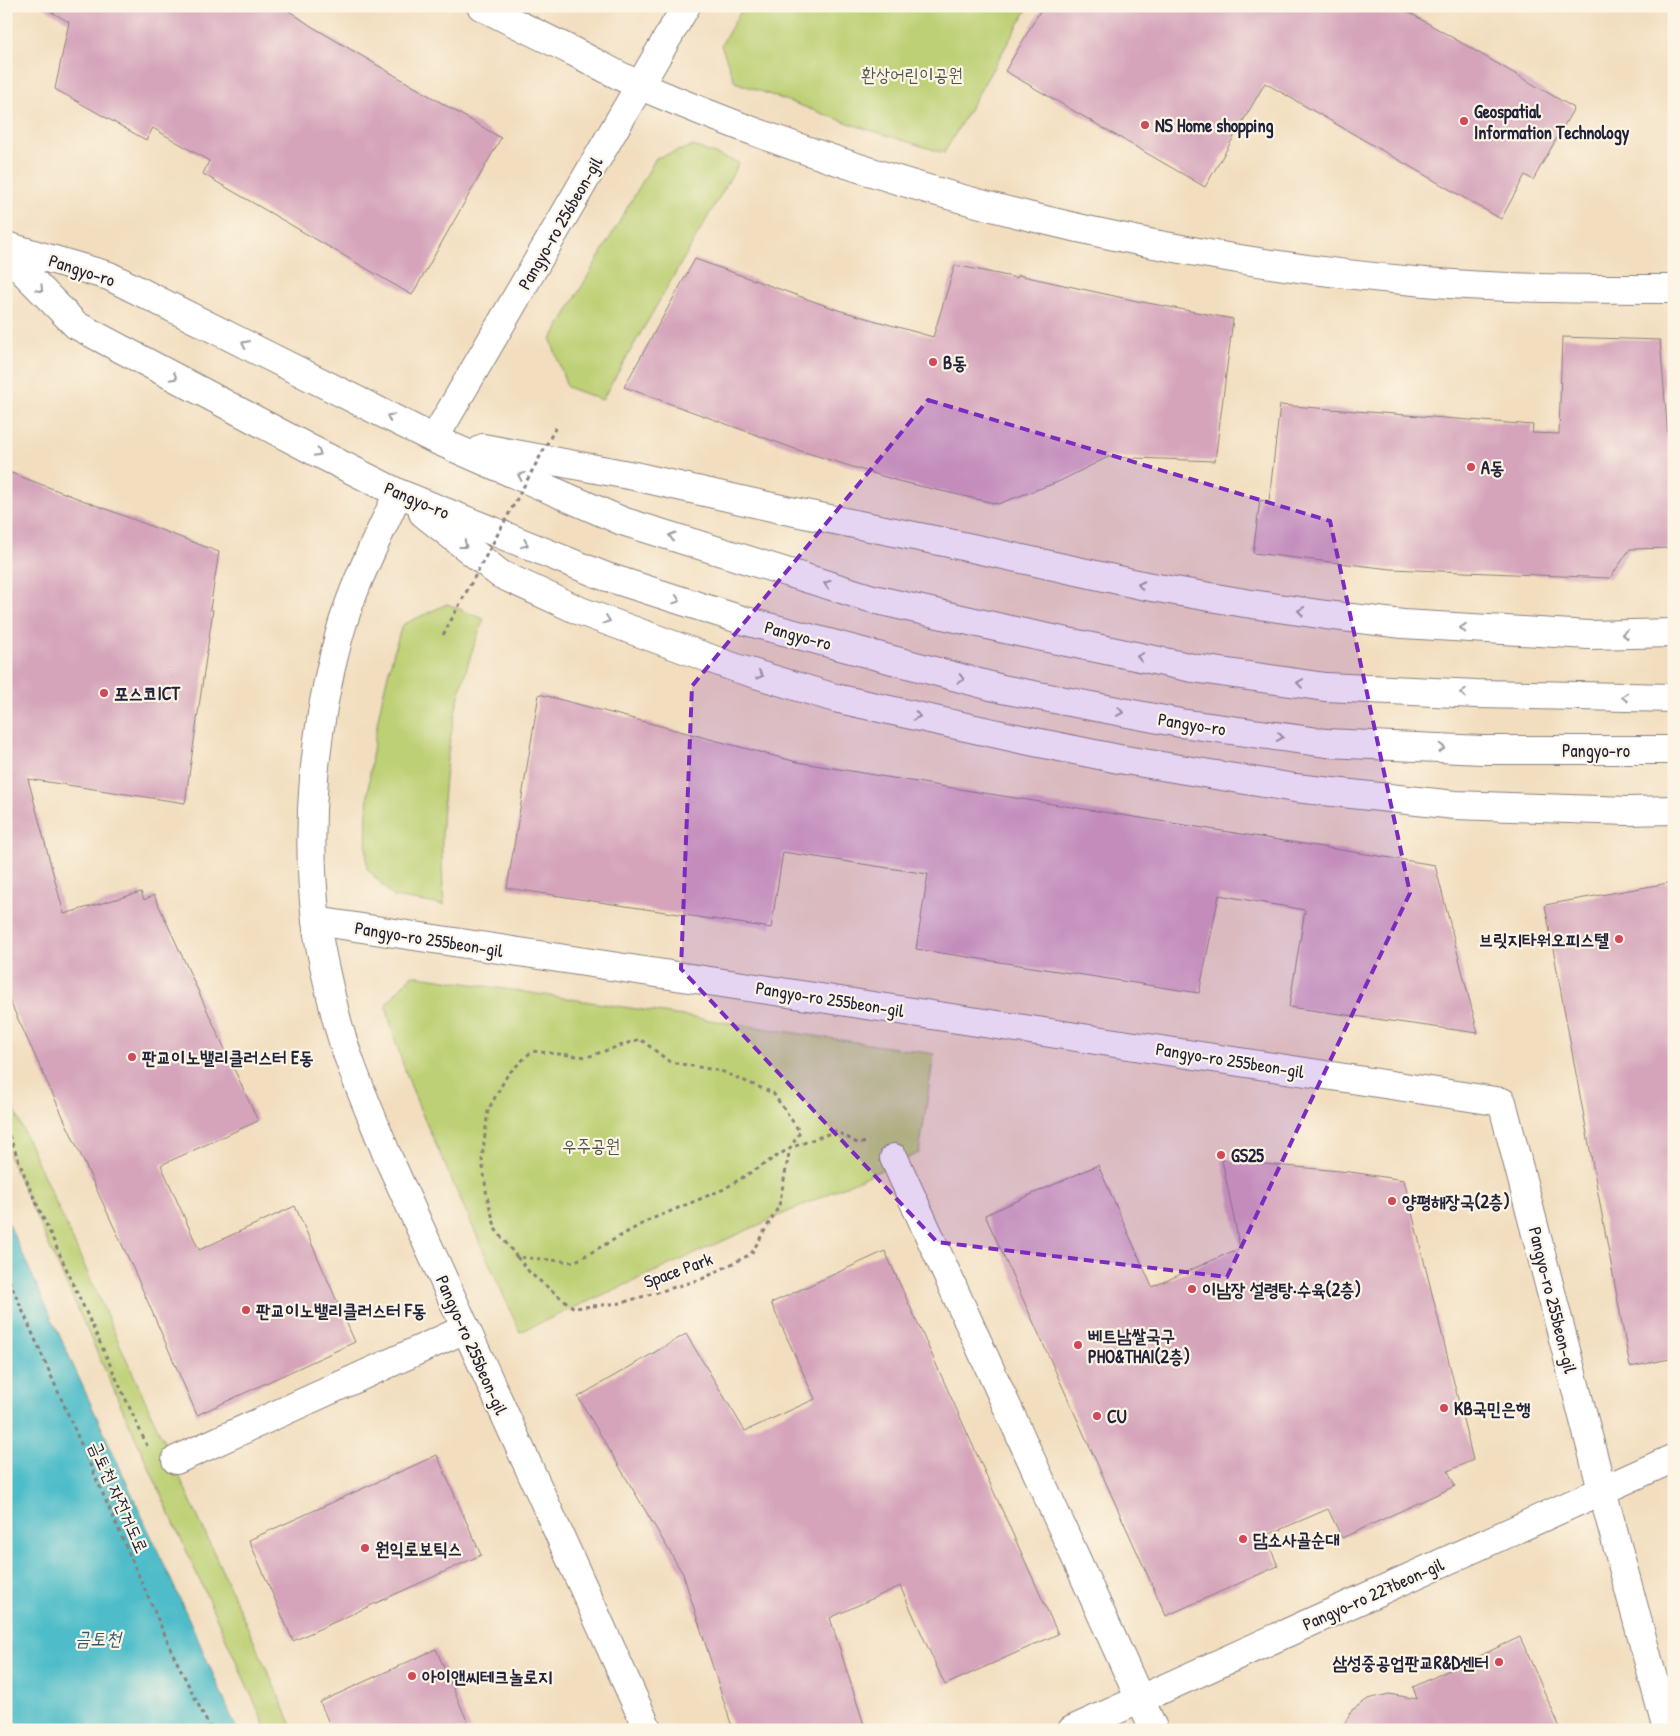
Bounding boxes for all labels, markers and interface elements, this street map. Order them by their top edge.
park label: 환상어린이공원 [861,62,963,87]
place label: Geospatial Information Technology [1474,99,1630,146]
place label: NS Home shopping [1155,113,1274,139]
marker: Geospatial Information Technology [1458,115,1470,127]
marker: NS Home shopping [1139,119,1151,131]
street label: Pangyo-ro 256beon-gil [512,152,608,294]
street label: Pangyo-ro [46,248,118,292]
one-way arrow [34,283,43,292]
one-way arrow [241,340,250,350]
place label: B동 [943,350,967,375]
marker: B동 [927,356,939,368]
one-way arrow [169,371,178,381]
one-way arrow [387,413,396,423]
one-way arrow [313,447,322,457]
place label: A동 [1481,455,1504,480]
marker: A동 [1465,461,1477,473]
one-way arrow [517,472,526,483]
street label: Pangyo-ro [381,475,453,525]
one-way arrow [668,532,676,542]
one-way arrow [520,538,529,548]
one-way arrow [458,540,467,548]
one-way arrow [823,580,831,590]
one-way arrow [1136,580,1145,591]
one-way arrow [673,594,681,604]
one-way arrow [1297,607,1305,617]
one-way arrow [602,614,611,624]
street label: Pangyo-ro [762,614,834,656]
one-way arrow [1458,622,1466,633]
one-way arrow [1621,629,1628,639]
one-way arrow [1136,652,1145,663]
one-way arrow [755,669,764,679]
one-way arrow [956,673,965,684]
one-way arrow [1296,679,1305,689]
place label: 포스코ICT [114,681,181,706]
marker: 포스코ICT [98,687,110,699]
one-way arrow [1458,688,1466,699]
one-way arrow [1621,692,1628,702]
one-way arrow [1116,706,1124,717]
street label: Pangyo-ro [1156,706,1228,742]
one-way arrow [913,710,921,721]
one-way arrow [1277,731,1285,742]
street label: Pangyo-ro [1562,738,1630,763]
one-way arrow [1439,743,1447,753]
street label: Pangyo-ro 255beon-gil [353,915,505,963]
place label: 브릿지타워오피스텔 [1479,927,1610,952]
marker: 브릿지타워오피스텔 [1613,933,1625,945]
street label: Pangyo-ro 255beon-gil [754,975,906,1023]
street label: Pangyo-ro 255beon-gil [1154,1036,1306,1084]
place label: 판교이노밸리클러스터 E동 [142,1045,313,1070]
marker: 판교이노밸리클러스터 E동 [126,1051,138,1063]
park label: 우주공원 [562,1133,620,1158]
place label: GS25 [1231,1143,1264,1168]
marker: GS25 [1215,1149,1227,1161]
place label: 양평해장국(2층) [1402,1189,1510,1214]
marker: 양평해장국(2층) [1386,1195,1398,1207]
street label: Pangyo-ro 255beon-gil [1523,1224,1583,1376]
street label: Space Park [640,1246,716,1294]
street label: Pangyo-ro 255beon-gil [430,1271,514,1419]
place label: 이남장 설령탕·수육(2층) [1202,1277,1361,1302]
marker: 이남장 설령탕·수육(2층) [1186,1283,1198,1295]
place label: 판교이노밸리클러스터 F동 [256,1298,426,1323]
marker: 판교이노밸리클러스터 F동 [240,1304,252,1316]
place label: 베트남쌀국구 PHO&THAI(2층) [1088,1323,1190,1369]
marker: 베트남쌀국구 PHO&THAI(2층) [1072,1339,1084,1351]
place label: KB국민은행 [1454,1396,1530,1421]
marker: KB국민은행 [1438,1402,1450,1414]
place label: CU [1107,1404,1127,1429]
marker: CU [1091,1410,1103,1422]
street label: 금토천 자전거도로 [83,1437,155,1557]
place label: 담소사골순대 [1253,1527,1340,1552]
marker: 담소사골순대 [1237,1533,1249,1545]
place label: 원익로보틱스 [375,1536,462,1561]
marker: 원익로보틱스 [359,1542,371,1554]
street label: Pangyo-ro 227beon-gil [1298,1552,1448,1636]
water label: 금토천 [75,1625,123,1651]
place label: 삼성중공업판교R&D센터 [1332,1650,1489,1675]
marker: 삼성중공업판교R&D센터 [1493,1656,1505,1668]
place label: 아이앤씨테크놀로지 [422,1664,552,1689]
marker: 아이앤씨테크놀로지 [406,1670,418,1682]

